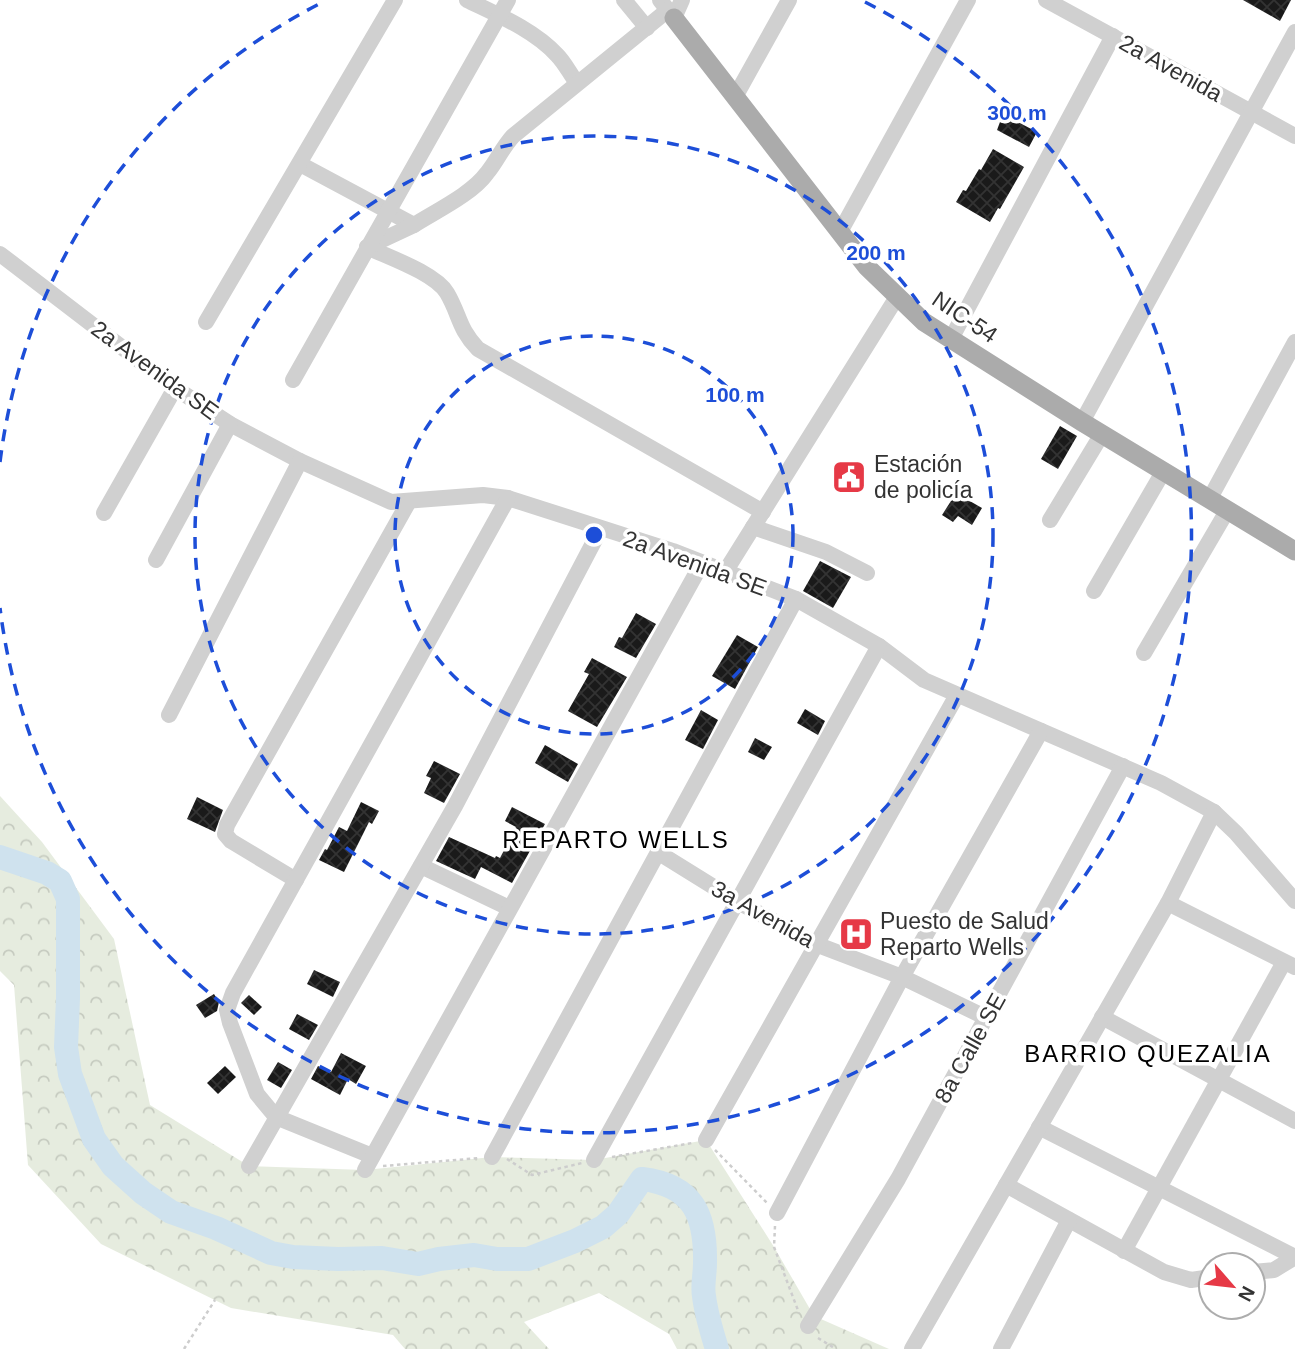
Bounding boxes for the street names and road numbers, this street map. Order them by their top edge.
street label: 2a Avenida [1115,29,1227,107]
street label: NIC-54 [928,286,1003,348]
street label: 2a Avenida SE [86,315,224,425]
street label: 2a Avenida SE [620,525,770,601]
street label: 3a Avenida [707,875,819,953]
street label: 8a Calle SE [929,989,1011,1107]

